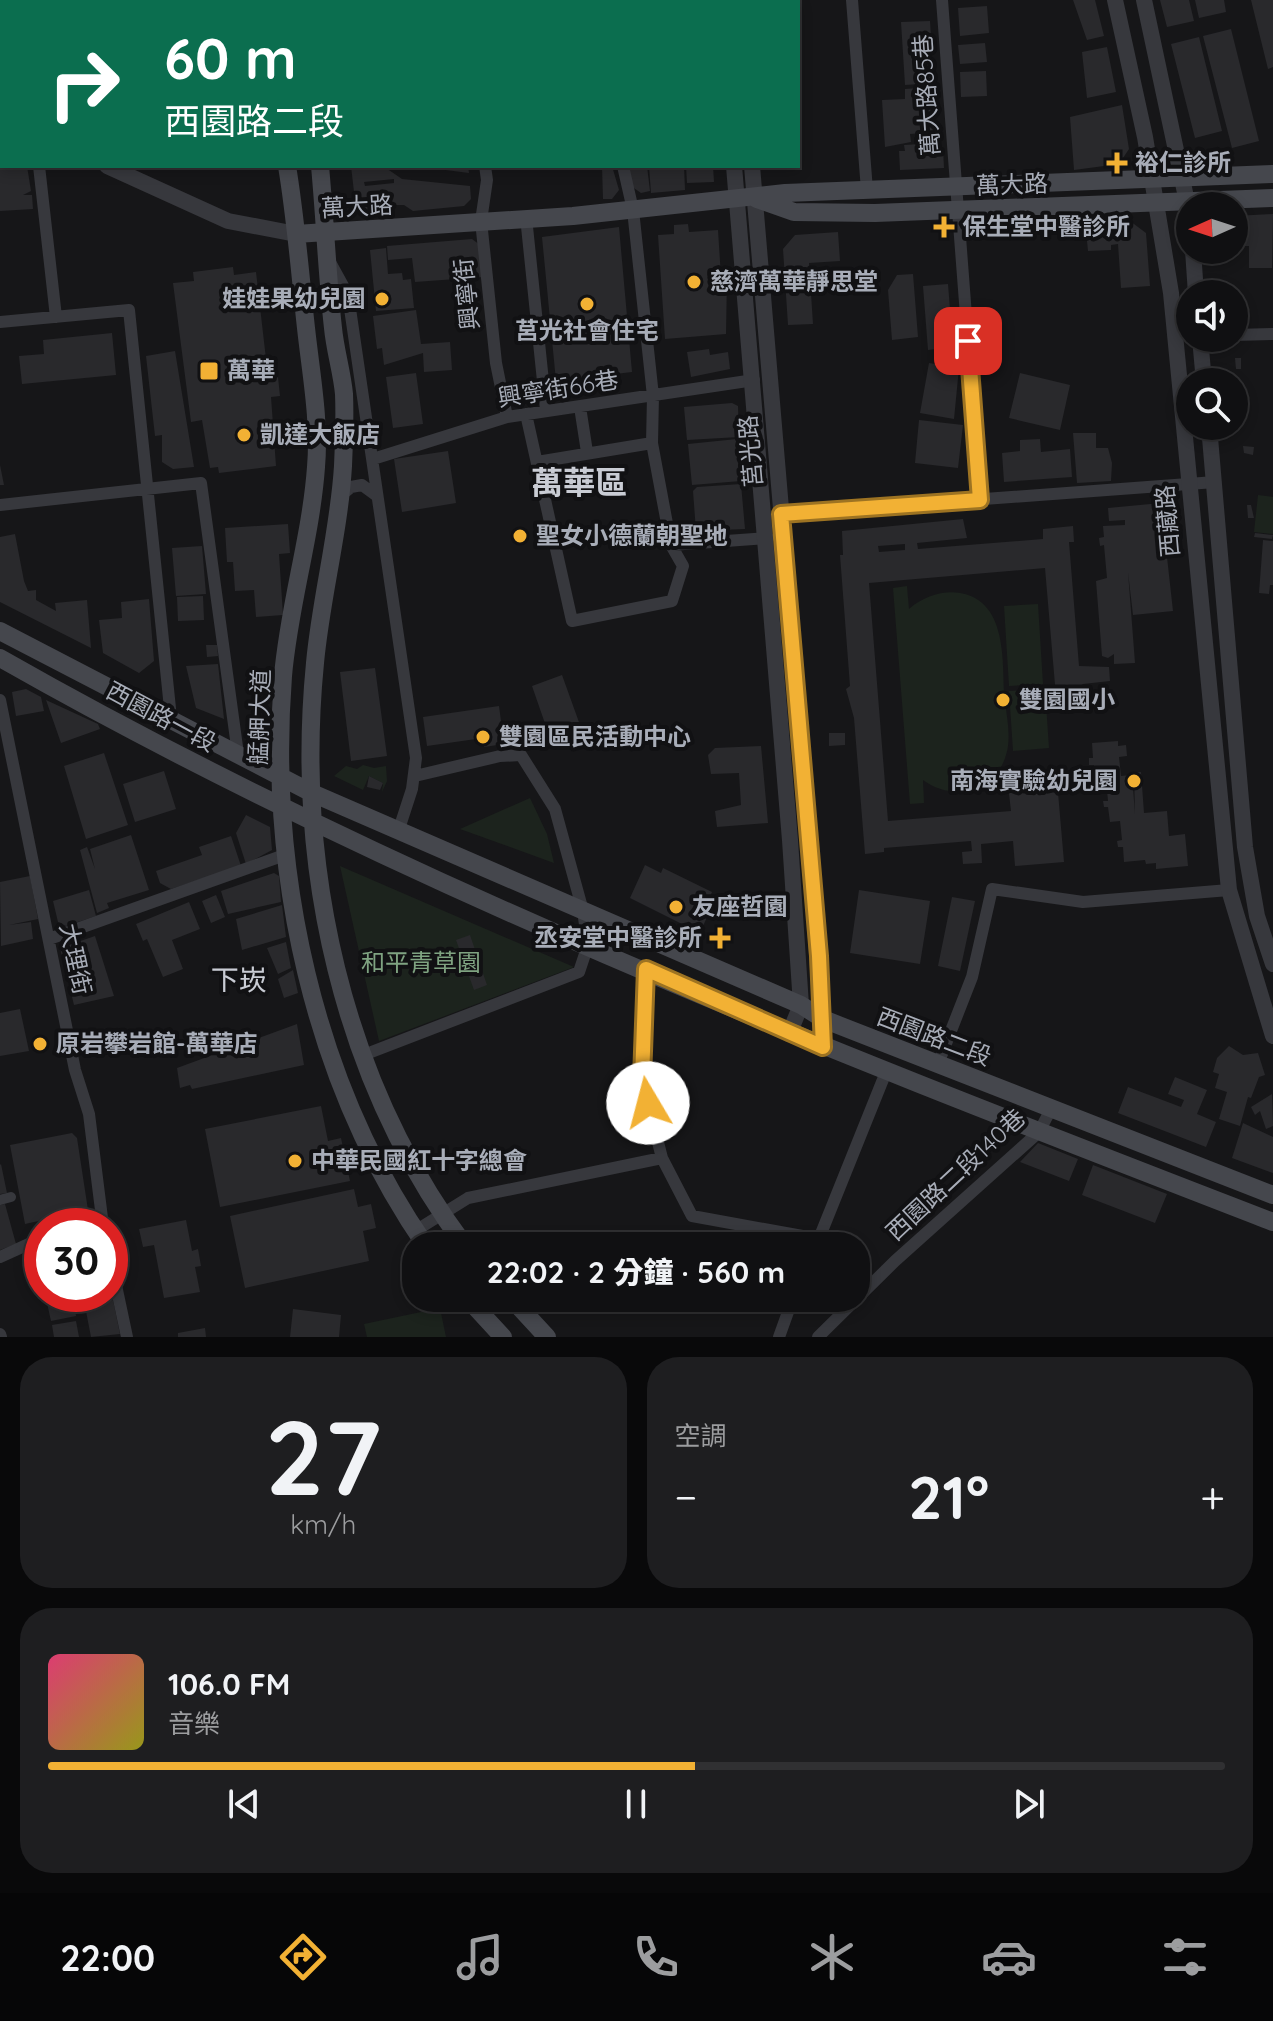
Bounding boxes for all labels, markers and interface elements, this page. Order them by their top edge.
text: 60 m [164,23,297,93]
icon: right [32,32,136,136]
street label: 萬大路85巷 [907,33,945,157]
text: 西園路二段 [164,98,344,143]
place label: 裕仁診所 [1135,147,1231,177]
marker: 裕仁診所 [1106,152,1128,174]
street label: 萬大路 [975,168,1048,200]
street label: 萬大路 [320,189,394,223]
north arrow [1176,192,1248,264]
map controls [1176,192,1248,440]
place label: 保生堂中醫診所 [962,211,1130,241]
marker: 保生堂中醫診所 [933,216,955,238]
street label: 興寧街 [447,257,485,331]
place label: 慈濟萬華靜思堂 [710,266,878,296]
marker: 慈濟萬華靜思堂 [685,273,703,291]
button: sound [1176,280,1248,352]
place label: 娃娃果幼兒園 [222,283,366,313]
marker: 娃娃果幼兒園 [373,290,391,308]
marker: 莒光社會住宅 [578,295,596,313]
pin [934,307,1002,375]
place label: 莒光社會住宅 [515,315,659,345]
icon: arrive [946,319,990,363]
place label: 萬華 [227,355,275,385]
marker: 萬華 [198,360,220,382]
street label: 興寧街66巷 [495,364,620,412]
button: search [1176,368,1248,440]
street label: 莒光路 [732,414,768,488]
place label: 凱達大飯店 [260,419,380,449]
marker: 凱達大飯店 [235,426,253,444]
district label: 萬華區 [531,462,627,502]
street label: 西藏路 [1149,484,1185,558]
place label: 聖女小德蘭朝聖地 [536,520,728,550]
marker: 聖女小德蘭朝聖地 [511,527,529,545]
street label: 艋舺大道 [242,668,276,765]
street label: 西園路一段 [101,675,221,758]
place label: 雙園國小 [1019,684,1115,714]
marker: 雙園國小 [994,691,1012,709]
place label: 雙園區民活動中心 [499,721,691,751]
marker: 雙園區民活動中心 [474,728,492,746]
place label: 南海實驗幼兒園 [950,765,1118,795]
marker: 南海實驗幼兒園 [1125,772,1143,790]
place label: 友座哲園 [692,891,788,921]
marker: 友座哲園 [667,898,685,916]
street label: 大理街 [54,920,98,997]
place label: 丞安堂中醫診所 [534,922,702,952]
marker: 丞安堂中醫診所 [709,927,731,949]
park label: 和平青草園 [361,947,481,977]
district label: 下崁 [211,962,267,997]
street label: 西園路二段 [873,1001,996,1072]
place label: 原岩攀岩館-萬華店 [56,1028,258,1058]
marker: 原岩攀岩館-萬華店 [31,1035,49,1053]
position arrow [606,1061,690,1145]
street label: 西園路二段140巷 [879,1102,1031,1246]
place label: 中華民國紅十字總會 [311,1145,527,1175]
marker: 中華民國紅十字總會 [286,1152,304,1170]
speed limit sign: 30 [24,1208,128,1312]
text: 22:02 · 2 分鐘 · 560 m [487,1253,785,1291]
text: 27 [265,1391,381,1521]
text: 空調 [675,1419,727,1452]
text: 21° [908,1459,989,1534]
text: − [675,1469,697,1524]
text: + [1200,1469,1225,1524]
text: km/h [290,1508,356,1541]
text: 106.0 FM [168,1665,290,1703]
text: 音樂 [168,1707,220,1740]
icon: previous [222,1782,266,1826]
icon: pause [614,1782,658,1826]
icon: next [1007,1782,1051,1826]
icon: directions [275,1929,331,1985]
icon: music [452,1929,508,1985]
icon: phone [628,1929,684,1985]
icon: climate [804,1929,860,1985]
icon: car [981,1929,1037,1985]
icon: filters [1157,1929,1213,1985]
text: 22:00 [60,1935,155,1980]

